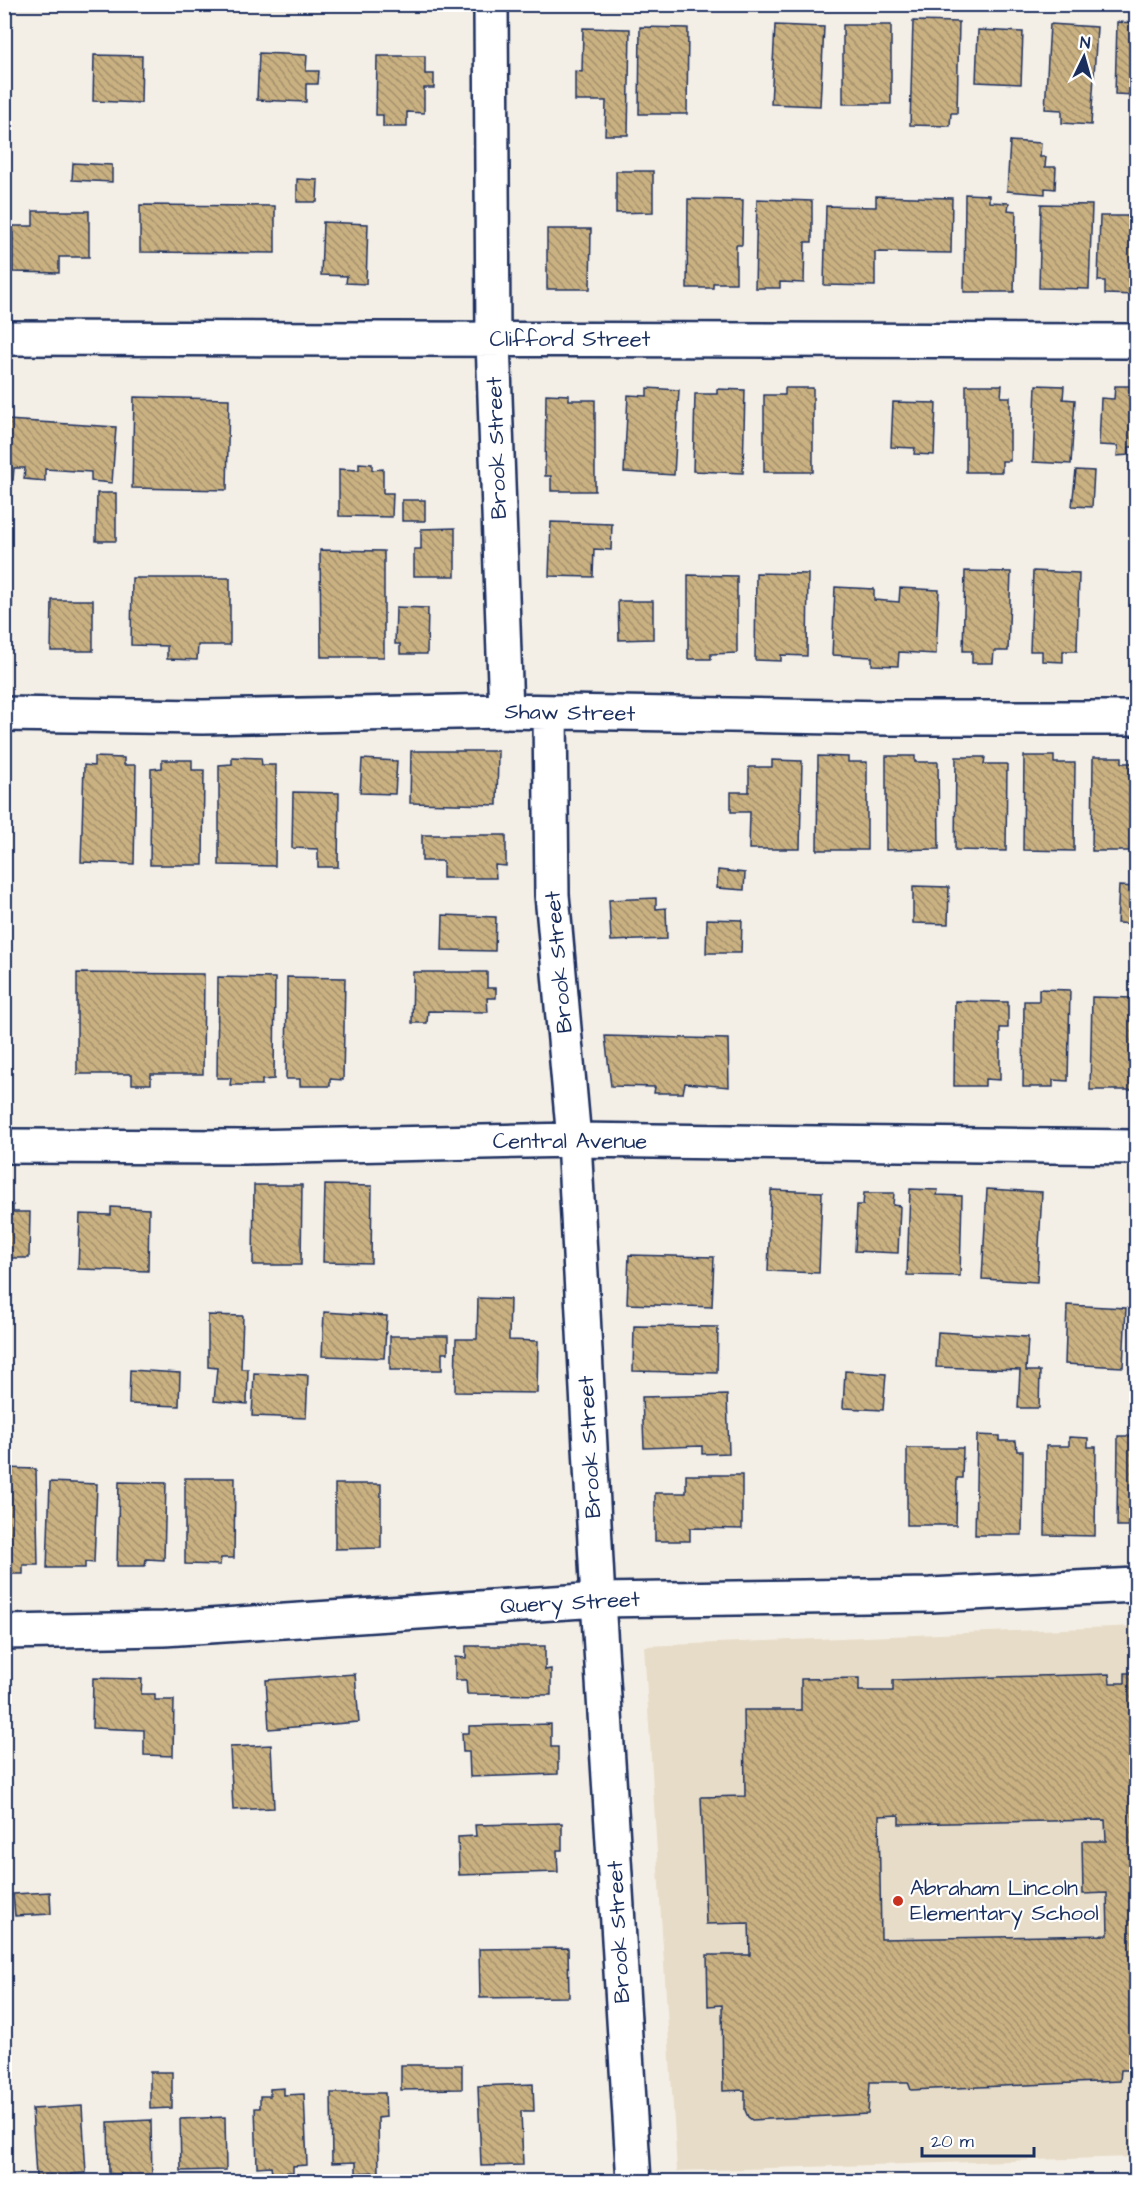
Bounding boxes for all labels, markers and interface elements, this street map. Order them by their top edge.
north arrow [1054,27,1114,87]
text: N [1079,32,1091,54]
street label: Clifford Street [490,324,651,355]
street label: Brook Street [479,376,515,520]
street label: Shaw Street [504,696,636,730]
street label: Brook Street [537,889,581,1034]
street label: Central Avenue [493,1126,647,1157]
street label: Brook Street [571,1375,609,1519]
street label: Query Street [499,1584,641,1623]
street label: Brook Street [600,1860,638,2004]
place label: Abraham Lincoln Elementary School [910,1873,1099,1930]
marker: Abraham Lincoln Elementary School [891,1894,905,1908]
scale bar [922,2120,1034,2158]
text: 20 m [931,2129,974,2154]

